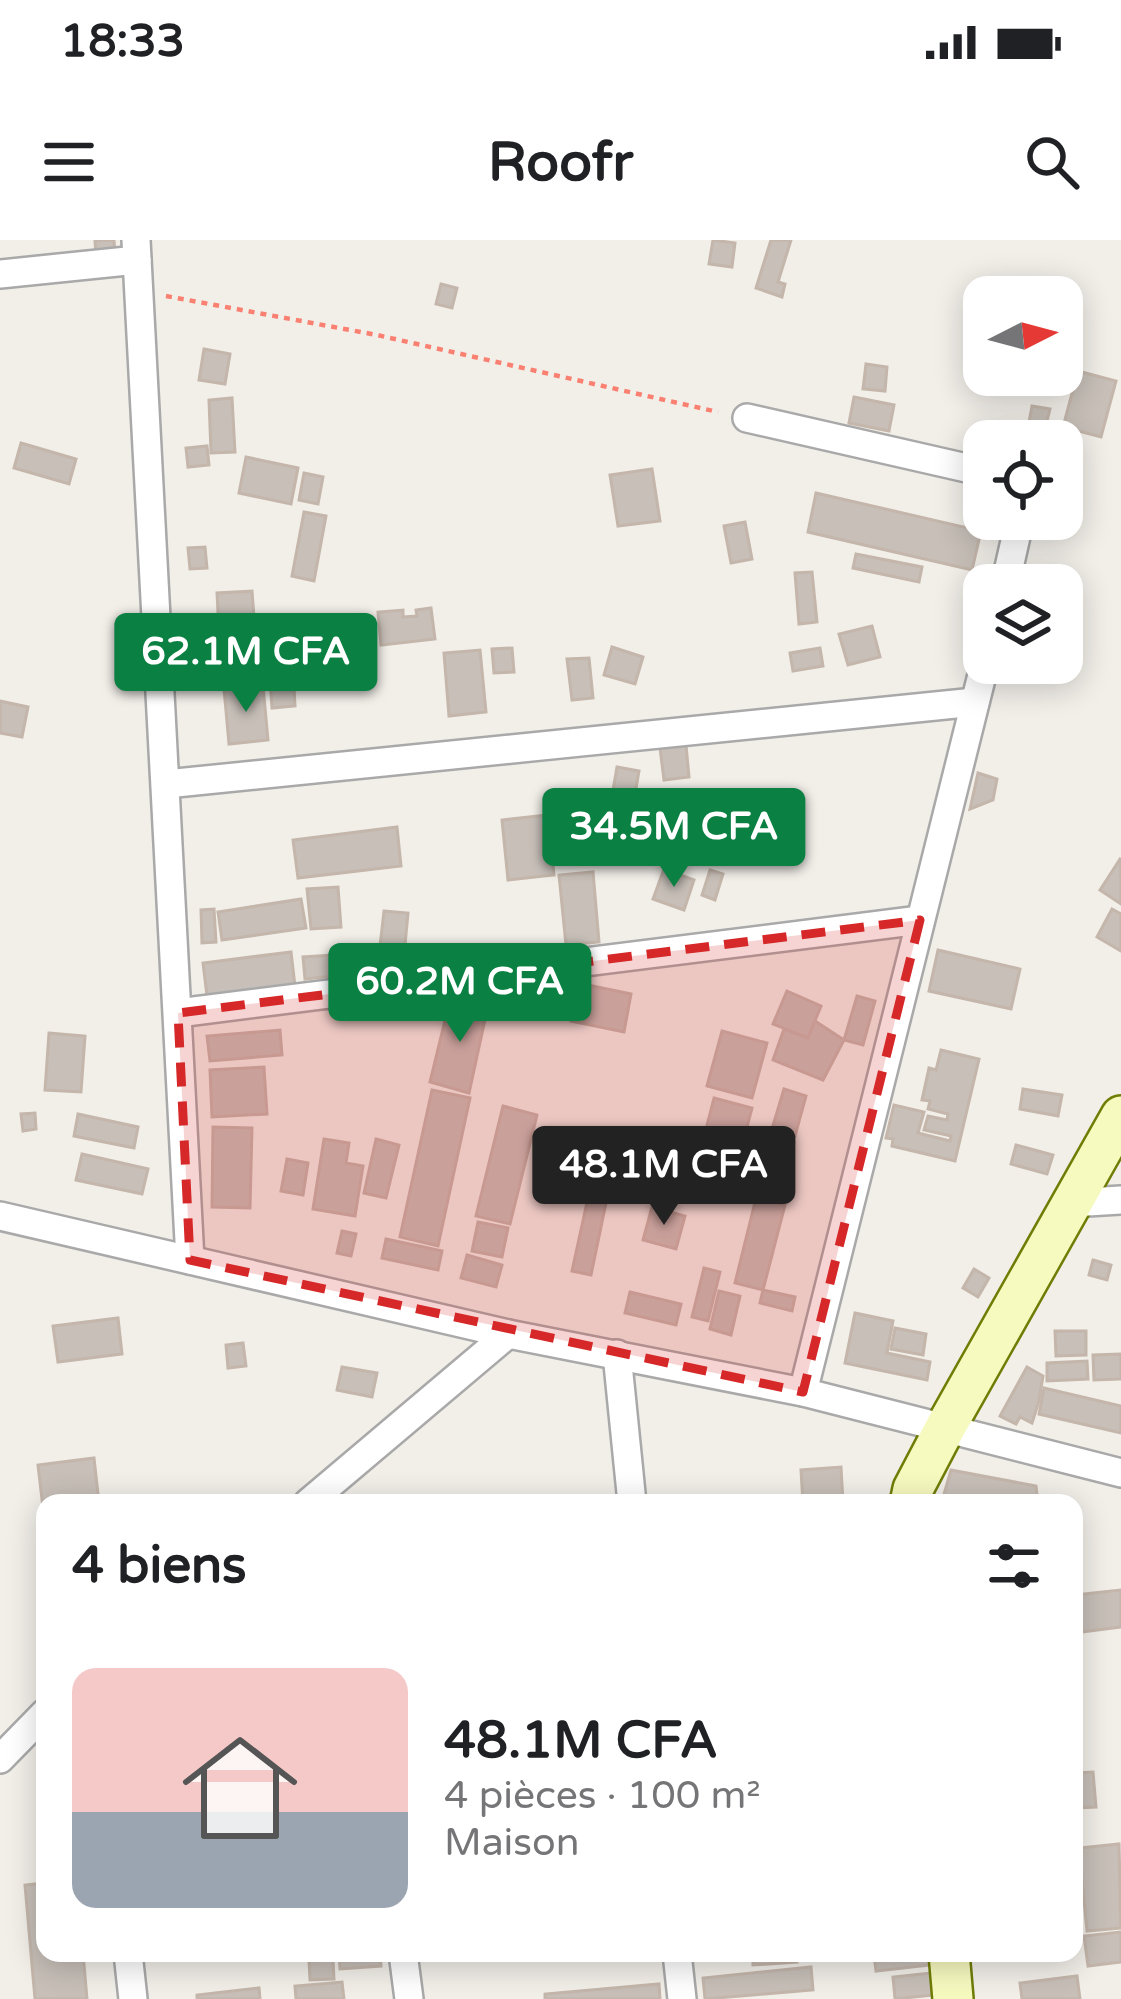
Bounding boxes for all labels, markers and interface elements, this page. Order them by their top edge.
text: 18:33 [60,15,185,69]
icon: menu [36,129,102,195]
icon: search [1019,129,1085,195]
text: Roofr [488,130,633,195]
north arrow [963,276,1083,396]
map controls [963,276,1083,684]
button: locate [963,420,1083,540]
button: layers [963,564,1083,684]
pin: 62.1M CFA [109,613,383,715]
text: 62.1M CFA [141,628,351,675]
pin: 34.5M CFA [537,788,811,890]
text: 34.5M CFA [569,803,779,850]
pin: 60.2M CFA [323,943,597,1045]
text: 60.2M CFA [355,958,565,1005]
pin: 48.1M CFA [527,1126,801,1228]
text: 48.1M CFA [559,1141,769,1188]
icon: filters [981,1533,1047,1599]
text: 4 biens [72,1535,247,1597]
text: 48.1M CFA [444,1710,718,1772]
icon: home [168,1716,312,1860]
text: 4 pièces · 100 m² [444,1772,761,1819]
text: Maison [444,1819,580,1866]

